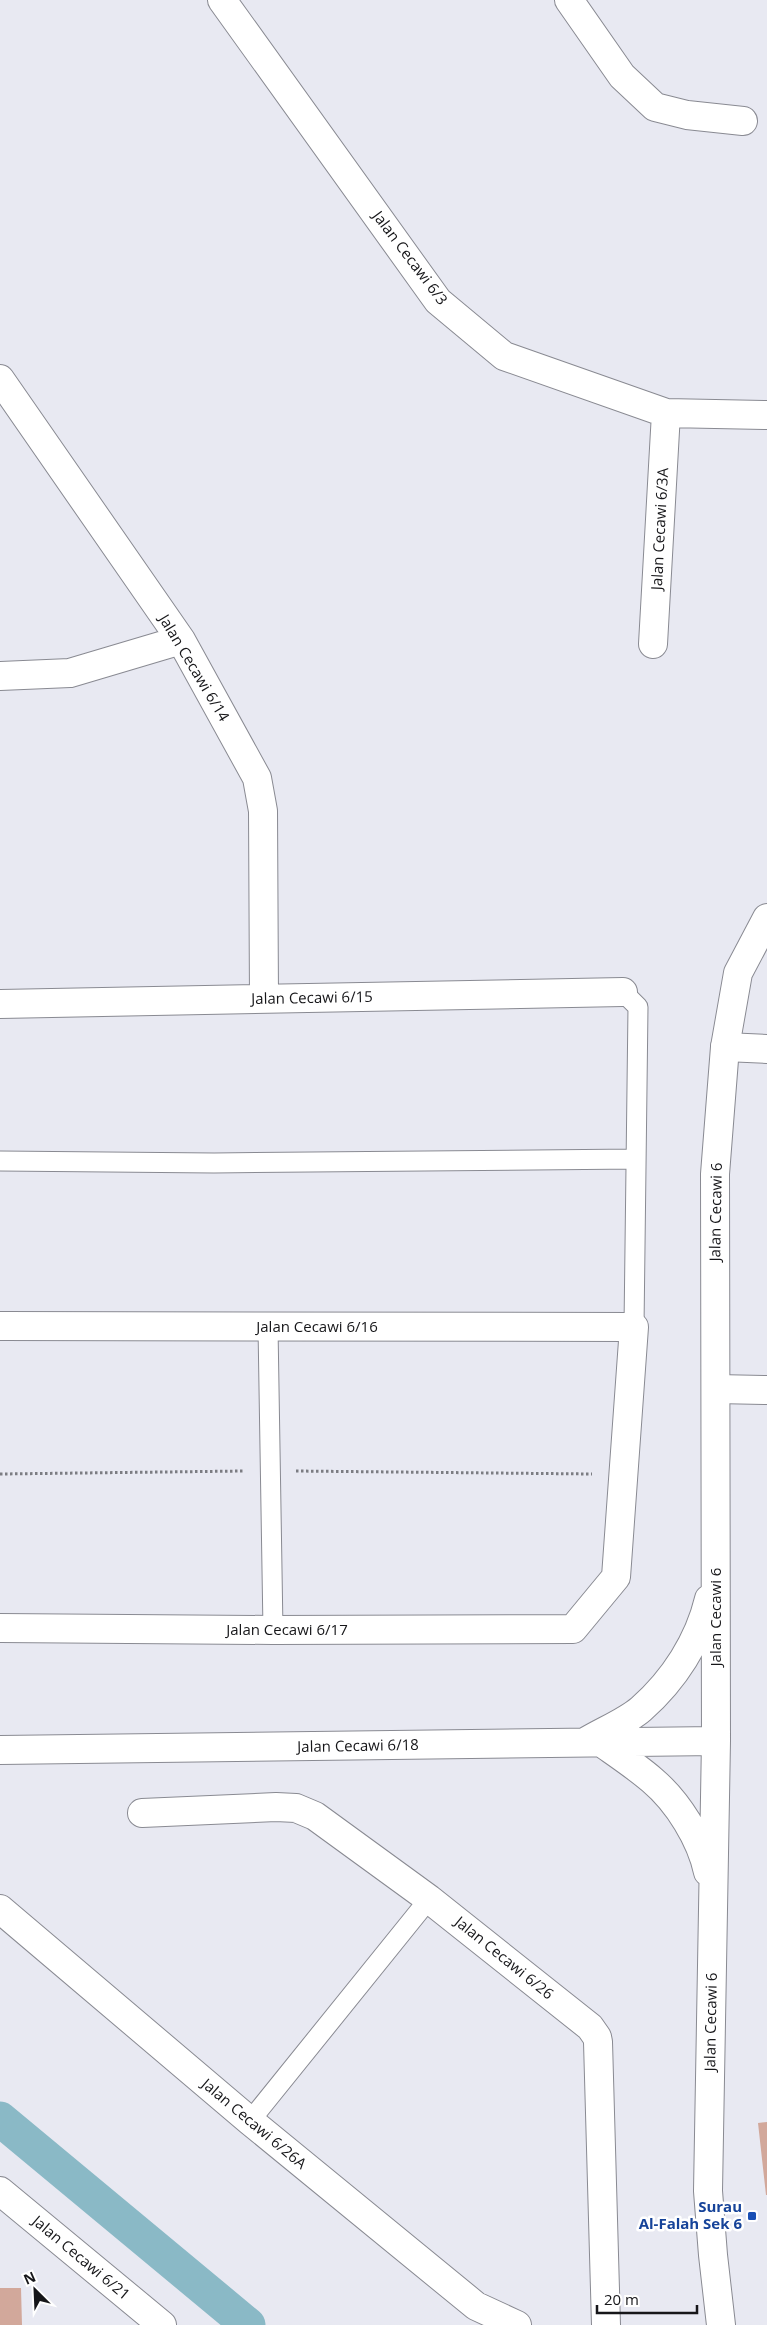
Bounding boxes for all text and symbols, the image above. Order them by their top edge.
street label: Jalan Cecawi 6/3 [368,205,453,309]
street label: Jalan Cecawi 6/3A [646,467,672,593]
street label: Jalan Cecawi 6/14 [154,609,235,725]
street label: Jalan Cecawi 6/15 [249,986,373,1008]
street label: Jalan Cecawi 6 [704,1162,726,1264]
street label: Jalan Cecawi 6/16 [254,1316,378,1336]
street label: Jalan Cecawi 6 [705,1568,725,1668]
street label: Jalan Cecawi 6/17 [224,1619,348,1639]
street label: Jalan Cecawi 6/18 [295,1734,419,1756]
street label: Jalan Cecawi 6/26 [450,1910,558,2003]
street label: Jalan Cecawi 6 [699,1972,721,2074]
street label: Jalan Cecawi 6/26A [197,2072,312,2173]
place label: Surau Al-Falah Sek 6 [639,2196,742,2233]
street label: Jalan Cecawi 6/21 [27,2209,135,2304]
marker: Surau Al-Falah Sek 6 [746,2210,758,2222]
north arrow [10,2265,60,2315]
text: N [20,2267,39,2289]
scale bar [597,2282,697,2314]
text: 20 m [604,2289,639,2309]

